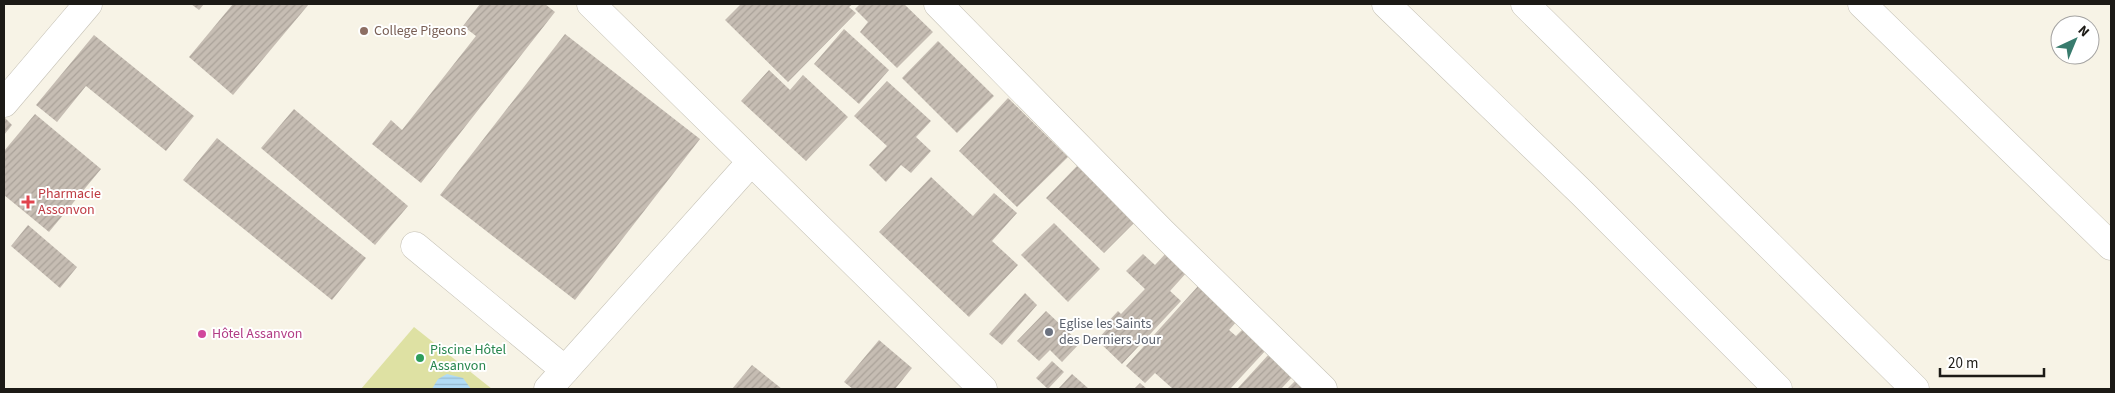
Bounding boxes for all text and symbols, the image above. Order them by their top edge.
north arrow [2050,15,2100,65]
place label: College Pigeons [374,21,467,41]
text: N [2073,21,2094,42]
marker: College Pigeons [358,25,370,37]
place label: Pharmacie Assonvon [38,184,101,220]
marker: Pharmacie Assonvon [22,196,34,208]
place label: Eglise les Saints des Derniers Jour [1059,314,1161,350]
place label: Hôtel Assanvon [212,324,302,344]
marker: Eglise les Saints des Derniers Jour [1043,326,1055,338]
marker: Hôtel Assanvon [196,328,208,340]
place label: Piscine Hôtel Assanvon [430,340,506,376]
scale bar [1940,346,2044,378]
marker: Piscine Hôtel Assanvon [414,352,426,364]
text: 20 m [1948,353,1978,374]

